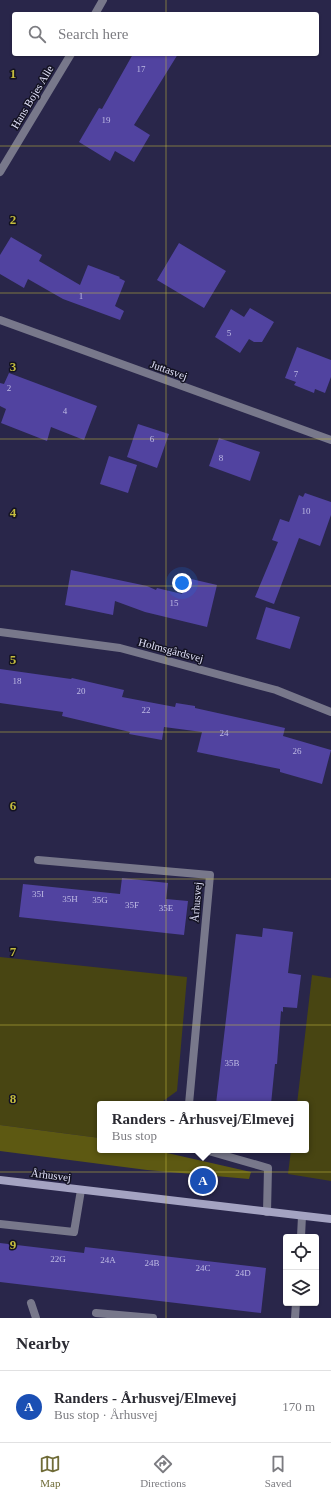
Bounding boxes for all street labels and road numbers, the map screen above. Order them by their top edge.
street label: Hans Bojes Alle [8,63,56,131]
street label: Juttasvej [149,358,189,382]
street label: Holmsgårdsvej [137,636,205,664]
street label: Århusvej [188,881,204,923]
street label: Århusvej [30,1167,72,1183]

